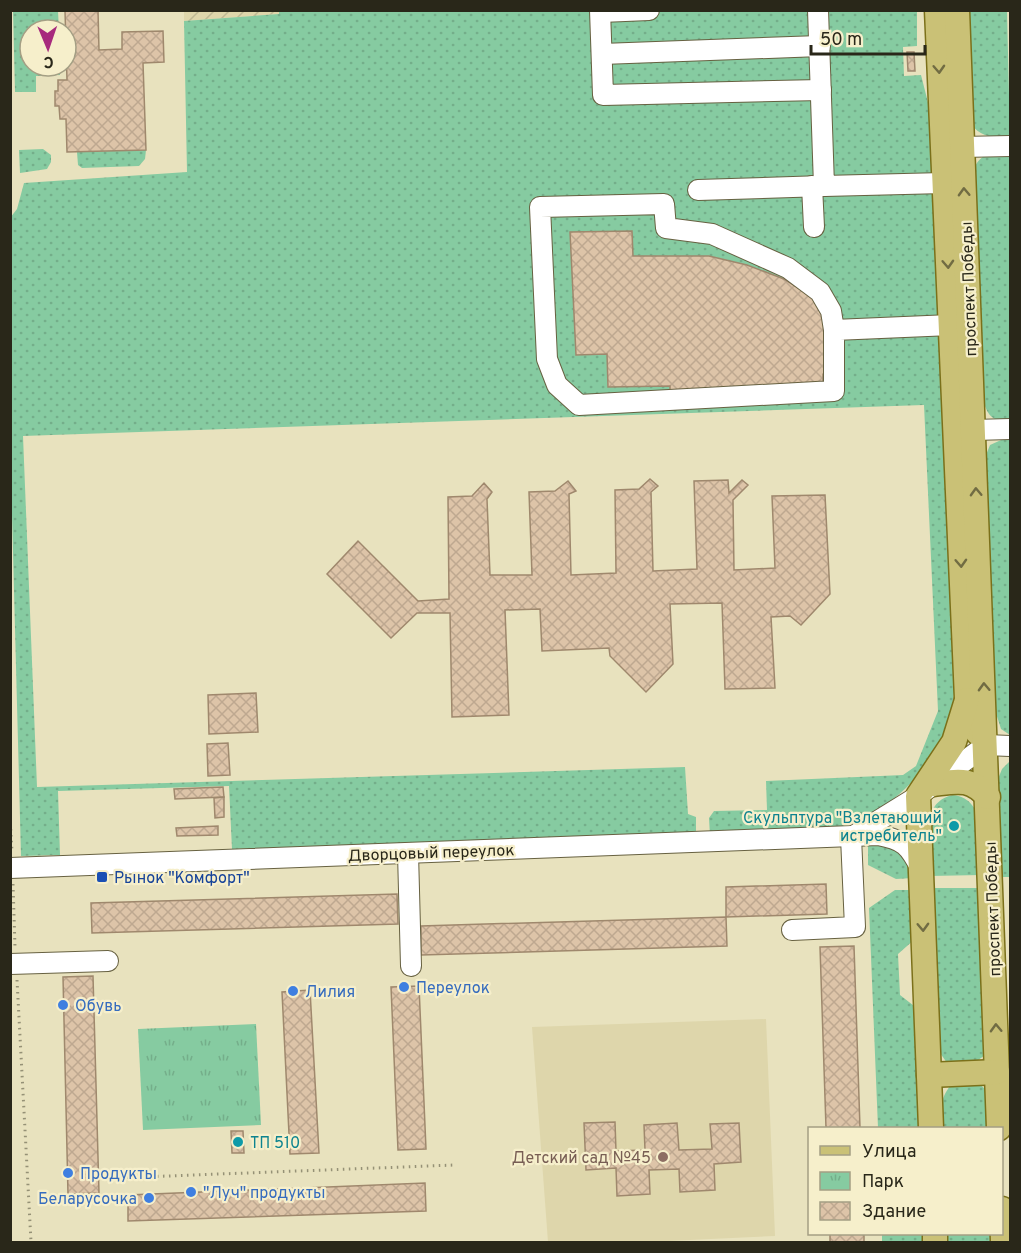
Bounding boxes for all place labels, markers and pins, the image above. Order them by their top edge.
place label: Скульптура "Взлетающий истребитель" [743,809,942,847]
marker: Скульптура "Взлетающий истребитель" [947,819,961,833]
place label: Рынок "Комфорт" [114,869,250,889]
marker: Рынок "Комфорт" [95,870,109,884]
place label: Переулок [416,979,490,999]
marker: Переулок [397,980,411,994]
place label: Лилия [305,983,355,1003]
marker: Лилия [286,984,300,998]
place label: Обувь [75,997,122,1017]
marker: Обувь [56,998,70,1012]
place label: ТП 510 [250,1134,300,1154]
marker: ТП 510 [231,1135,245,1149]
place label: Детский сад №45 [512,1149,651,1169]
marker: Детский сад №45 [656,1150,670,1164]
place label: Продукты [80,1165,157,1185]
marker: Продукты [61,1166,75,1180]
place label: "Луч" продукты [203,1184,325,1204]
marker: "Луч" продукты [184,1185,198,1199]
place label: Беларусочка [38,1190,137,1210]
marker: Беларусочка [142,1191,156,1205]

